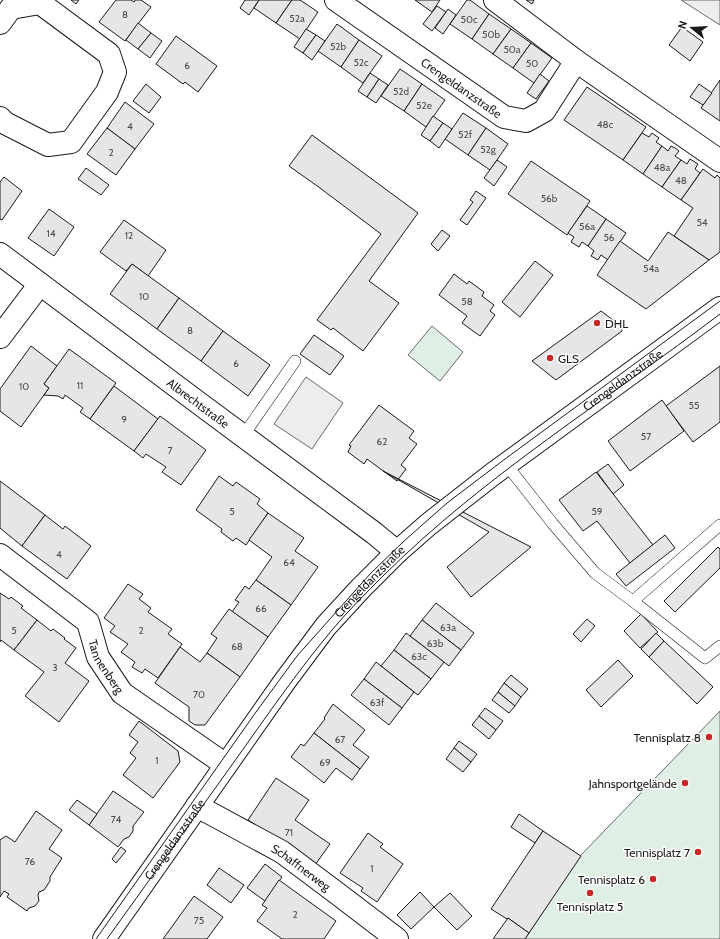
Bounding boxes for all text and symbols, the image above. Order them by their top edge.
house number: 8 [122,8,128,21]
north arrow [672,8,712,48]
house number: 52a [289,12,305,25]
house number: 50c [461,13,478,26]
text: N [675,19,690,31]
house number: 50b [482,28,500,41]
house number: 52b [330,40,347,53]
house number: 50a [503,43,521,56]
street label: Crengeldanzstraße [418,54,505,121]
house number: 52c [353,56,369,69]
house number: 50 [526,57,538,70]
house number: 6 [184,59,190,72]
house number: 52d [393,85,409,98]
house number: 52e [416,99,432,112]
house number: 48c [597,118,614,131]
house number: 4 [127,120,133,133]
house number: 52f [458,128,473,141]
house number: 52g [480,143,497,156]
house number: 2 [108,146,114,159]
house number: 48a [654,161,671,174]
house number: 48 [675,174,687,187]
house number: 56b [541,192,558,205]
house number: 54 [696,216,708,229]
house number: 56a [579,220,595,233]
house number: 14 [46,227,56,240]
house number: 12 [125,229,133,242]
house number: 56 [603,231,615,244]
house number: 54a [643,262,659,275]
house number: 10 [139,290,149,303]
house number: 58 [461,295,473,308]
place label: DHL [605,316,628,331]
marker: DHL [592,318,602,328]
house number: 8 [187,324,193,337]
street label: Crengeldanzstraße [579,345,665,414]
place label: GLS [558,351,579,366]
marker: GLS [545,353,555,363]
house number: 6 [233,357,239,370]
street label: Albrechtstraße [164,375,233,431]
house number: 11 [77,379,83,392]
house number: 10 [19,380,29,393]
house number: 55 [689,399,699,412]
house number: 9 [121,413,127,426]
house number: 57 [641,430,651,443]
house number: 62 [377,435,387,448]
house number: 7 [167,444,173,457]
house number: 5 [229,505,235,518]
house number: 59 [591,505,603,518]
street label: Crengeldanzstraße [330,542,407,620]
house number: 4 [56,548,62,561]
house number: 64 [283,556,295,569]
house number: 66 [255,602,267,615]
house number: 63a [440,621,456,634]
house number: 5 [11,624,17,637]
house number: 2 [138,624,144,637]
street label: Tannenberg [86,637,128,697]
house number: 63b [427,637,444,650]
house number: 68 [231,640,243,653]
house number: 63c [411,650,427,663]
house number: 3 [52,661,58,674]
house number: 70 [193,688,205,701]
house number: 63f [370,696,385,709]
place label: Tennisplatz 8 [634,730,701,745]
marker: Tennisplatz 8 [704,732,714,742]
house number: 67 [335,733,345,746]
house number: 1 [155,754,159,767]
house number: 69 [319,756,331,769]
place label: Jahnsportgelände [588,776,677,791]
marker: Jahnsportgelände [680,778,690,788]
street label: Crengeldanzstraße [141,796,208,882]
house number: 74 [111,813,121,826]
house number: 71 [285,826,293,839]
street label: Schaffnerweg [269,840,335,894]
place label: Tennisplatz 7 [624,845,690,860]
marker: Tennisplatz 7 [693,847,703,857]
house number: 76 [25,855,36,868]
house number: 1 [370,862,374,875]
place label: Tennisplatz 6 [578,872,645,887]
marker: Tennisplatz 6 [648,874,658,884]
marker: Tennisplatz 5 [585,888,595,898]
place label: Tennisplatz 5 [557,899,623,914]
house number: 2 [292,908,298,921]
house number: 75 [194,914,204,927]

